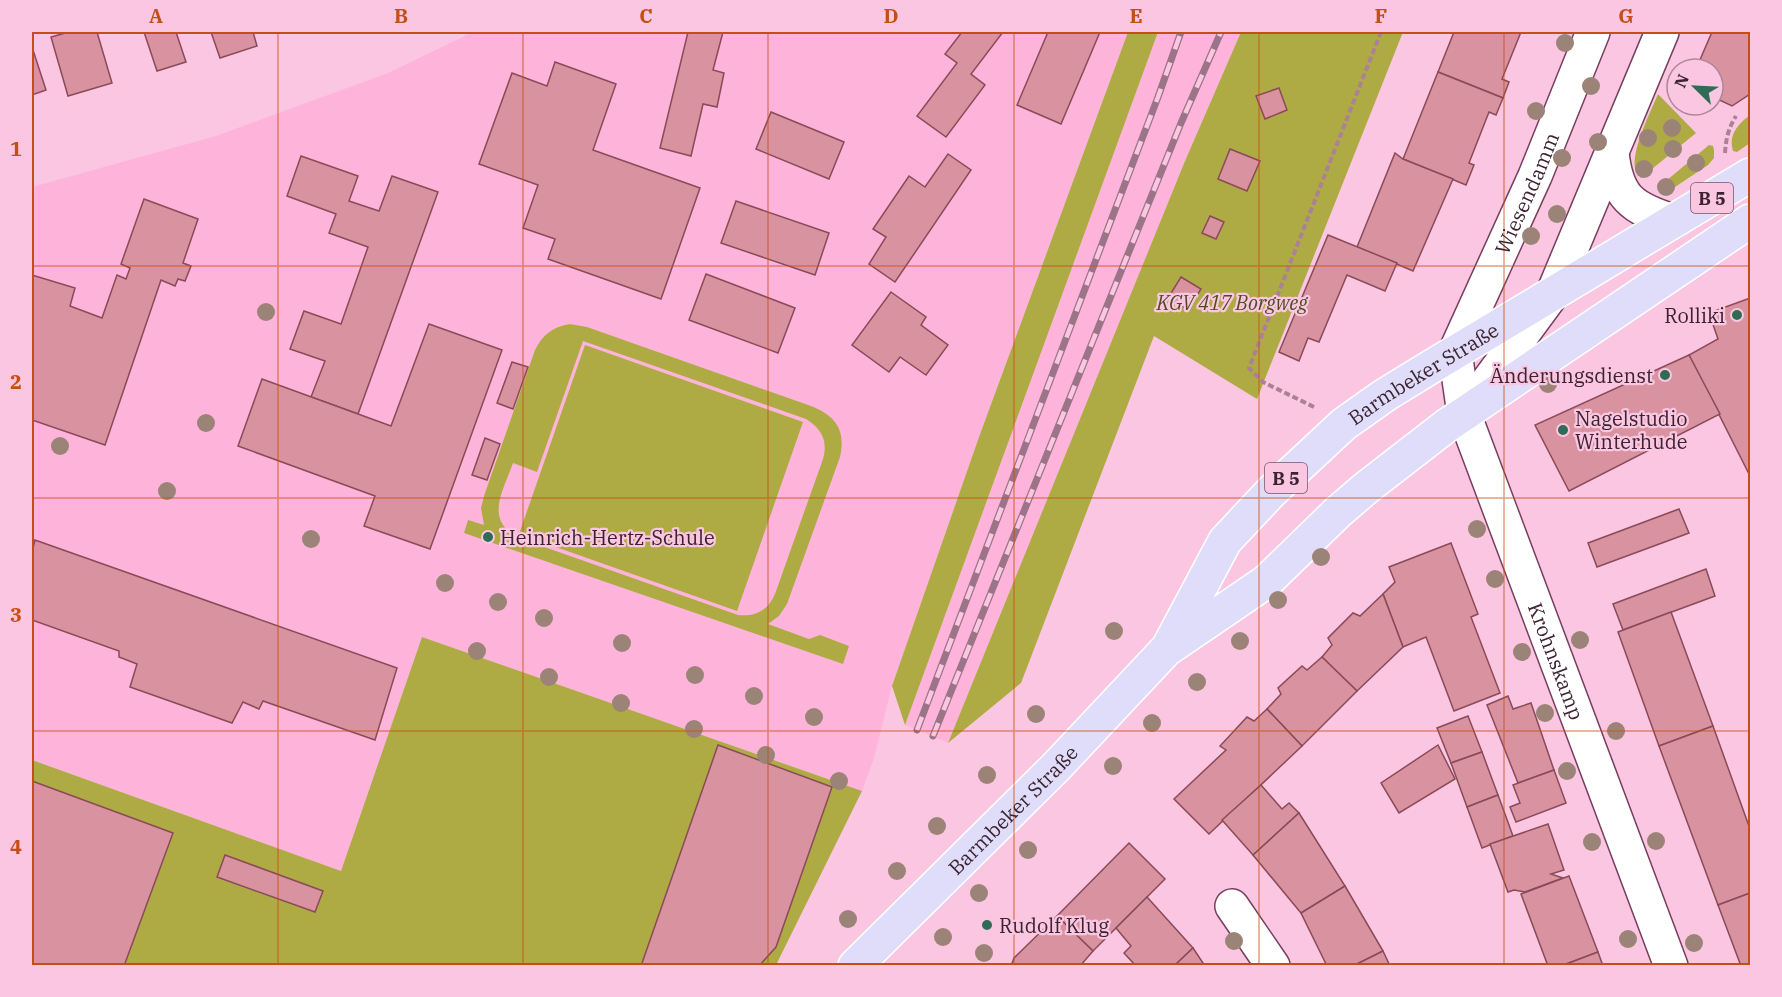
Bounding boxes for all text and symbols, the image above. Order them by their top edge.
text: A [149,2,163,29]
text: B [394,2,408,29]
text: C [639,2,653,29]
text: D [883,2,899,29]
text: E [1129,2,1143,29]
text: F [1375,2,1387,29]
text: G [1618,2,1634,29]
north arrow [1665,57,1725,117]
text: N [1670,71,1693,91]
street label: Wiesendamm [1488,128,1565,258]
text: 1 [10,135,22,162]
road number: B 5 [1691,183,1733,213]
park label: KGV 417 Borgweg [1155,289,1308,316]
place label: Rolliki [1664,302,1725,329]
marker: Rolliki [1730,308,1744,322]
street label: Barmbeker Straße [1342,316,1503,431]
place label: Änderungsdienst [1490,362,1653,389]
text: 2 [10,368,22,395]
marker: Änderungsdienst [1658,368,1672,382]
place label: Nagelstudio Winterhude [1575,405,1688,455]
marker: Nagelstudio Winterhude [1556,423,1570,437]
road number: B 5 [1265,463,1307,493]
place label: Heinrich-Hertz-Schule [500,524,715,551]
marker: Heinrich-Hertz-Schule [481,530,495,544]
street label: Krohnskamp [1522,599,1591,724]
text: 3 [10,601,22,628]
street label: Barmbeker Straße [942,739,1083,880]
text: 4 [10,833,22,860]
place label: Rudolf Klug [999,912,1109,939]
marker: Rudolf Klug [980,918,994,932]

